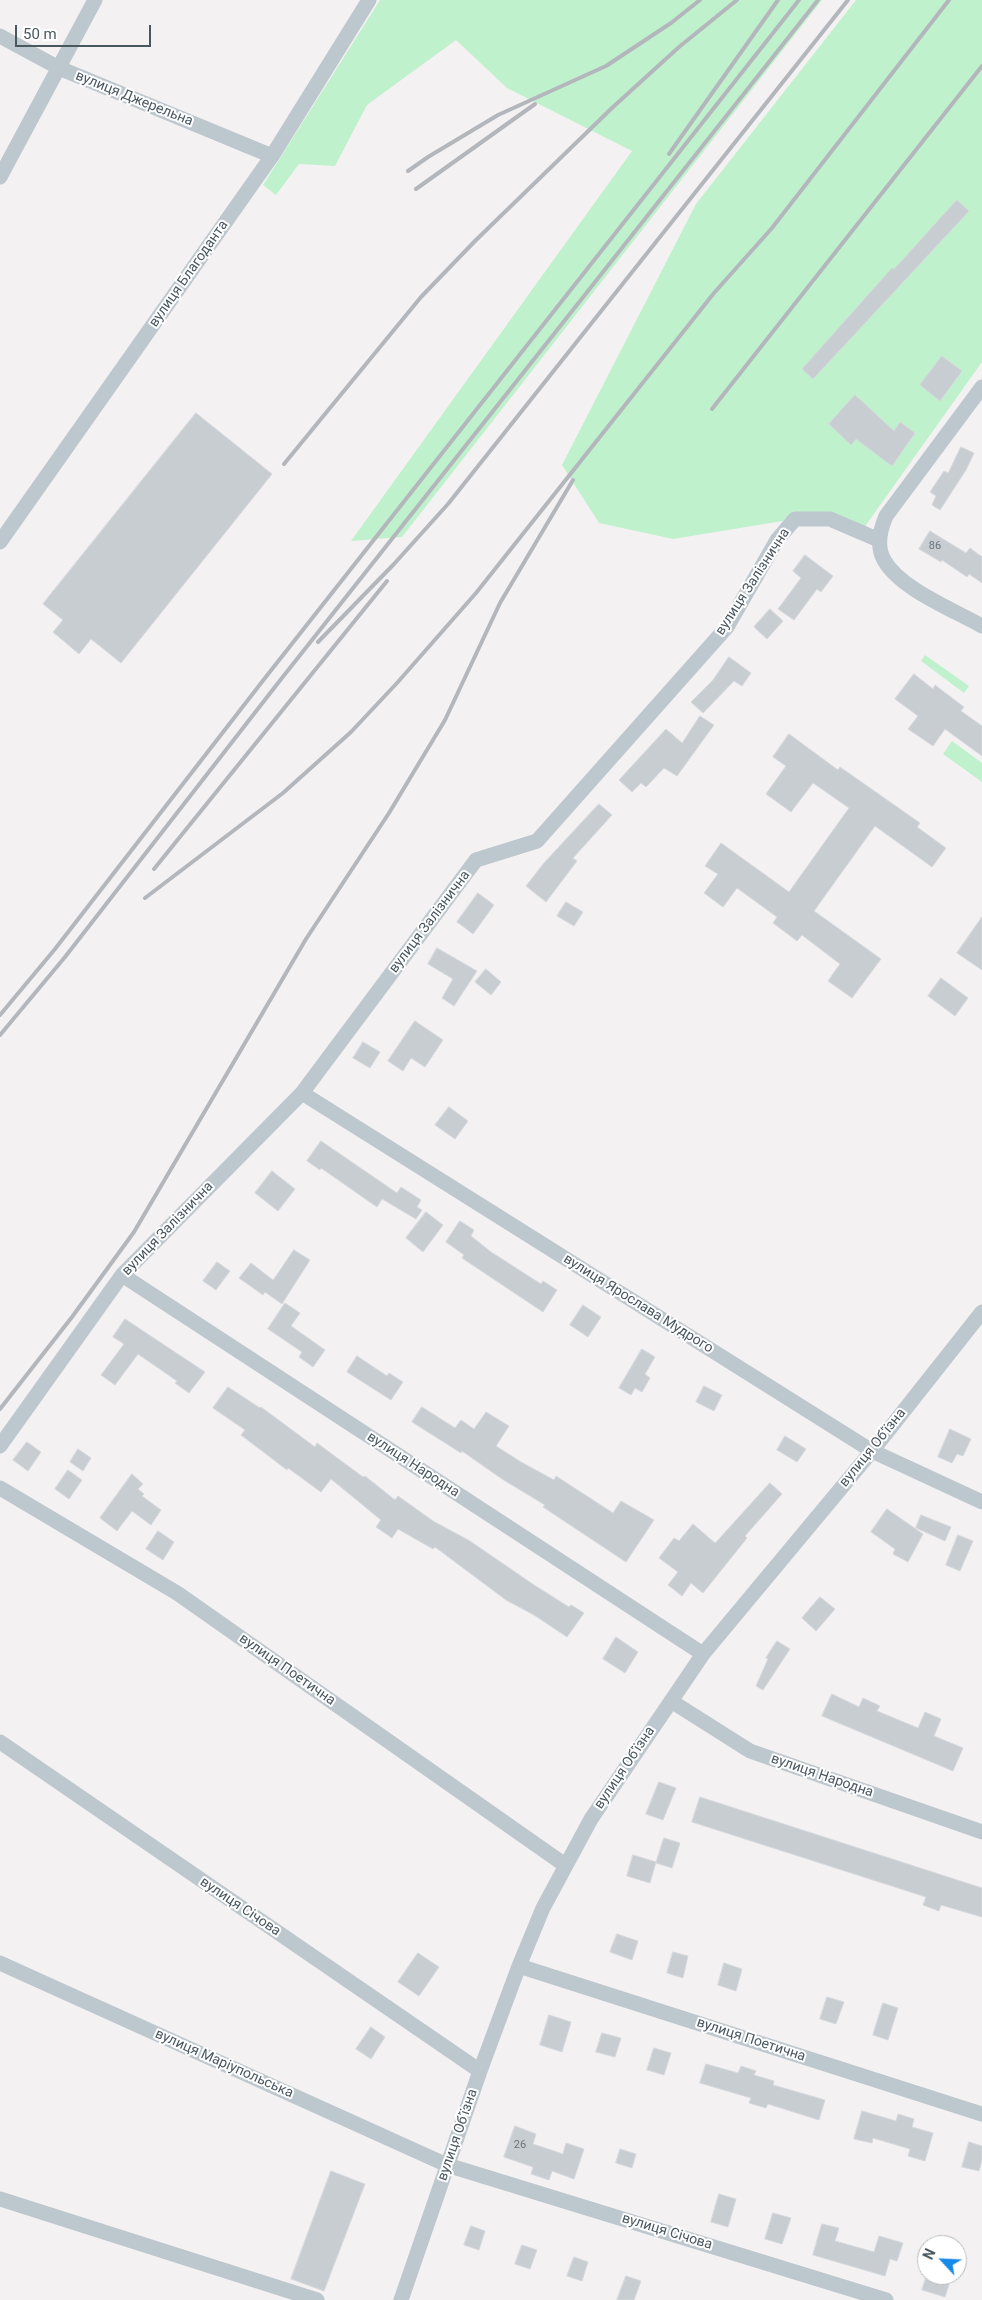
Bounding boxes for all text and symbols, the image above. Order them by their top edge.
scale bar [18,15,154,47]
text: 50 m [23,25,57,43]
street label: вулиця Джерельна [73,68,195,130]
street label: вулиця Благоданта [146,218,232,330]
street label: вулиця Залізнична [712,525,794,639]
house number: 86 [929,539,941,553]
street label: вулиця Залізнична [386,867,474,977]
street label: вулиця Залізнична [119,1179,217,1279]
street label: вулиця Ярослава Мудрого [560,1251,716,1357]
street label: вулиця Об'їзна [836,1405,910,1491]
street label: вулиця Народна [364,1429,462,1501]
street label: вулиця Поетична [236,1631,338,1709]
street label: вулиця Об'їзна [591,1723,659,1813]
street label: вулиця Народна [769,1751,875,1801]
street label: вулиця Січова [196,1874,284,1940]
street label: вулиця Поетична [694,2014,808,2066]
street label: вулиця Маріупольська [152,2026,296,2102]
street label: вулиця Об'їзна [434,2087,482,2183]
house number: 26 [514,2138,526,2152]
street label: вулиця Січова [620,2210,714,2254]
north arrow [917,2235,967,2285]
text: N [920,2246,939,2262]

